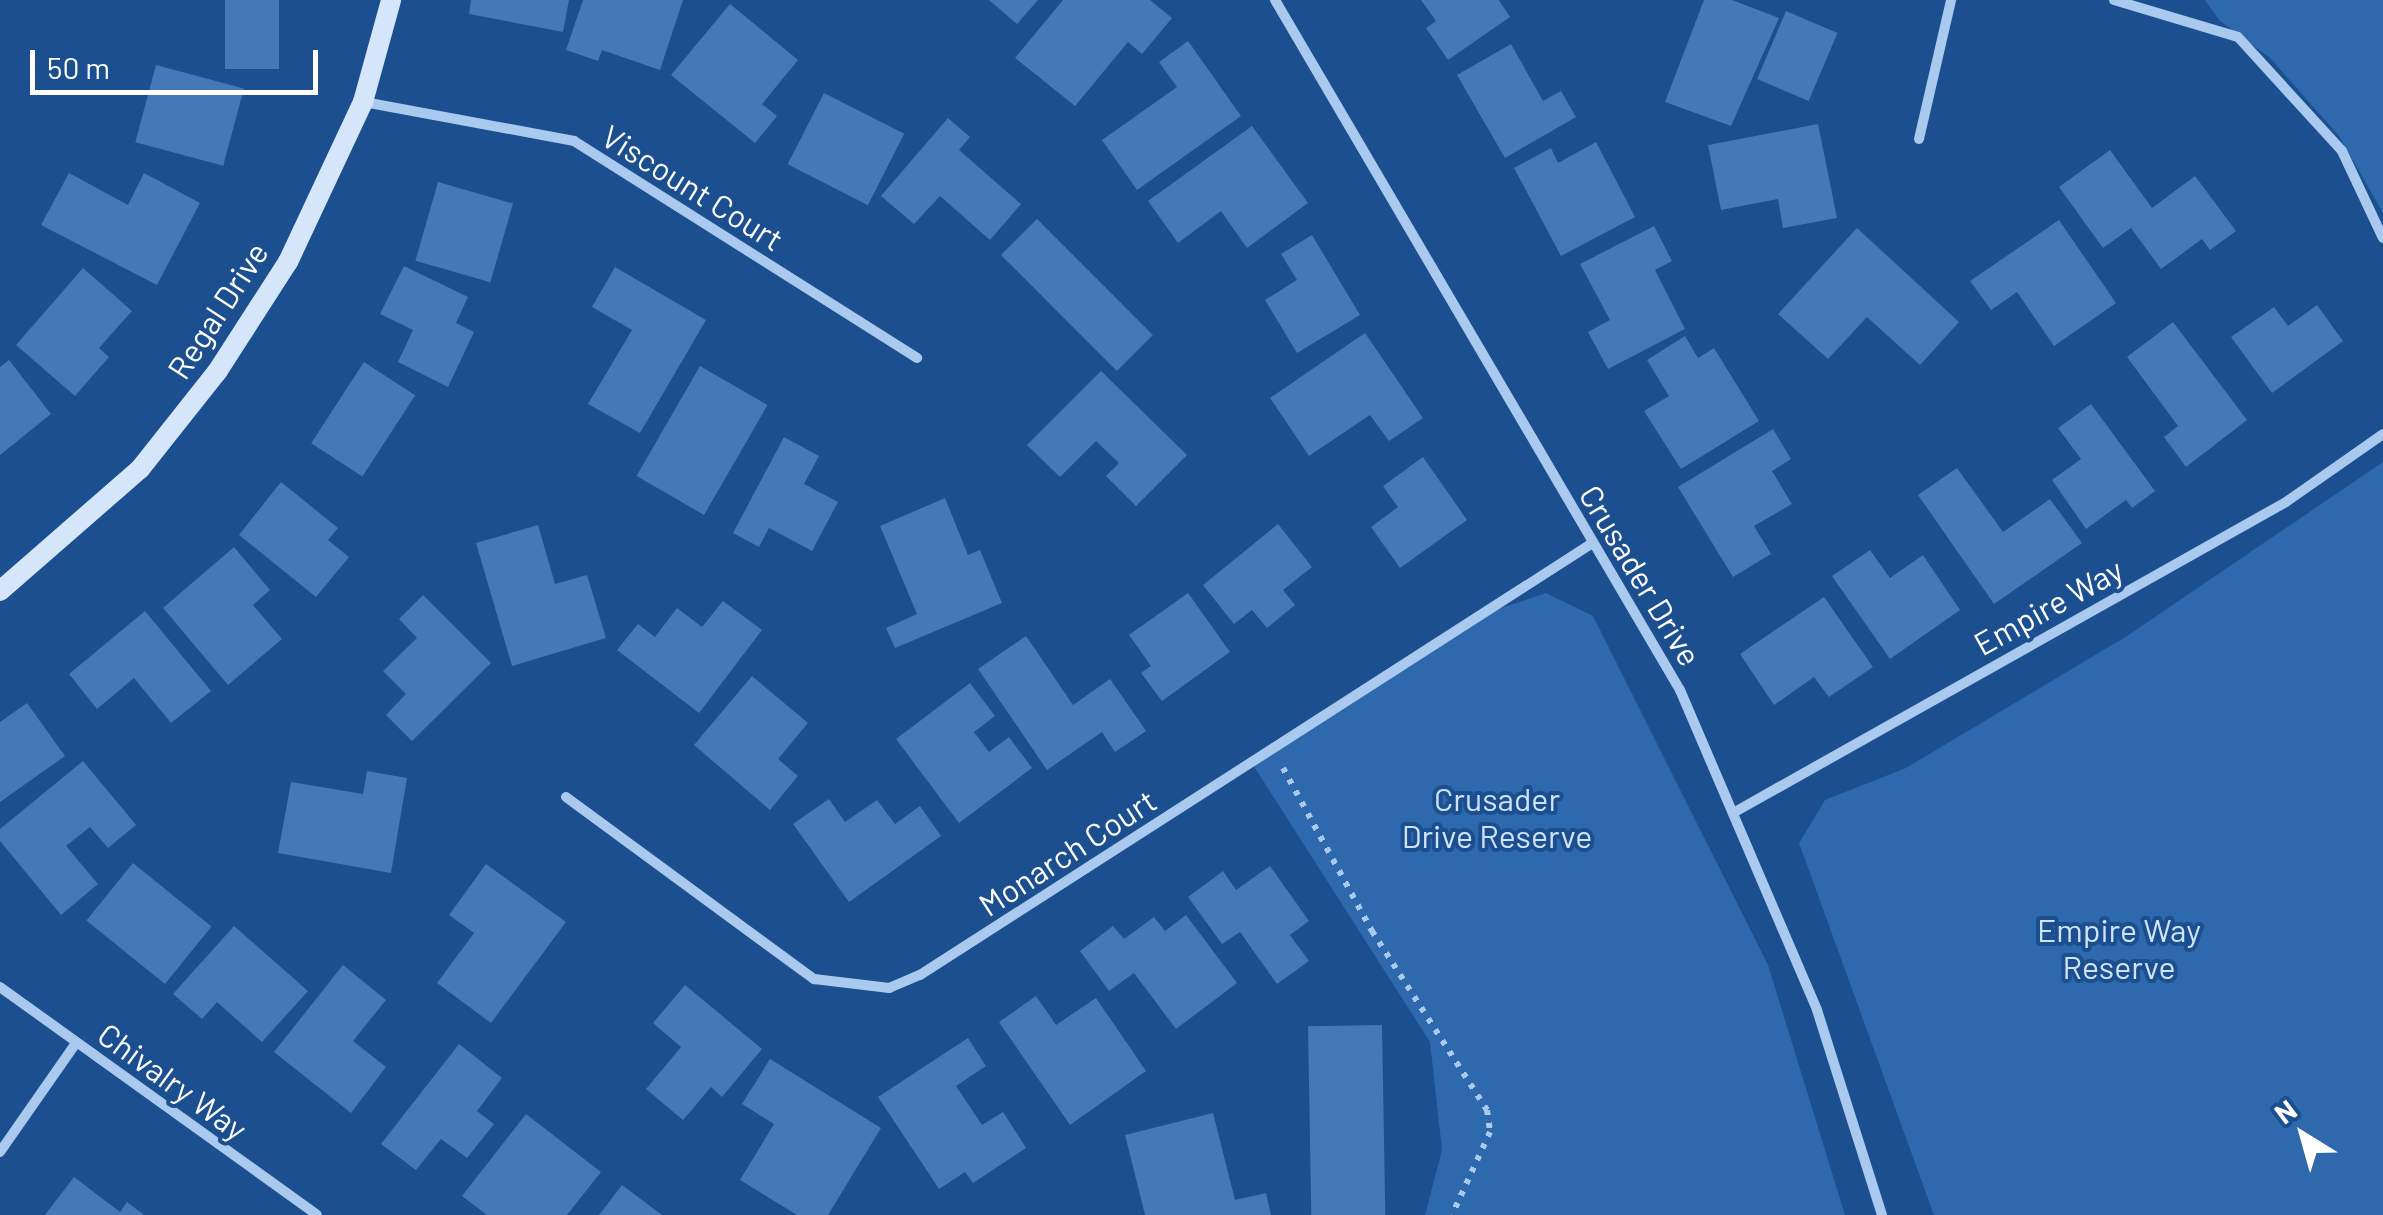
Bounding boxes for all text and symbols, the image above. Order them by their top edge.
scale bar [35,30,322,92]
text: 50 m [47,49,110,85]
street label: Viscount Court [595,116,791,258]
street label: Regal Drive [159,235,275,385]
street label: Crusader Drive [1572,478,1710,672]
street label: Empire Way [1967,549,2129,663]
park label: Crusader Drive Reserve [1402,780,1592,855]
street label: Monarch Court [971,781,1163,923]
park label: Empire Way Reserve [2037,911,2201,986]
street label: Chivalry Way [91,1014,255,1148]
north arrow [2253,1085,2353,1185]
text: N [2267,1092,2303,1130]

